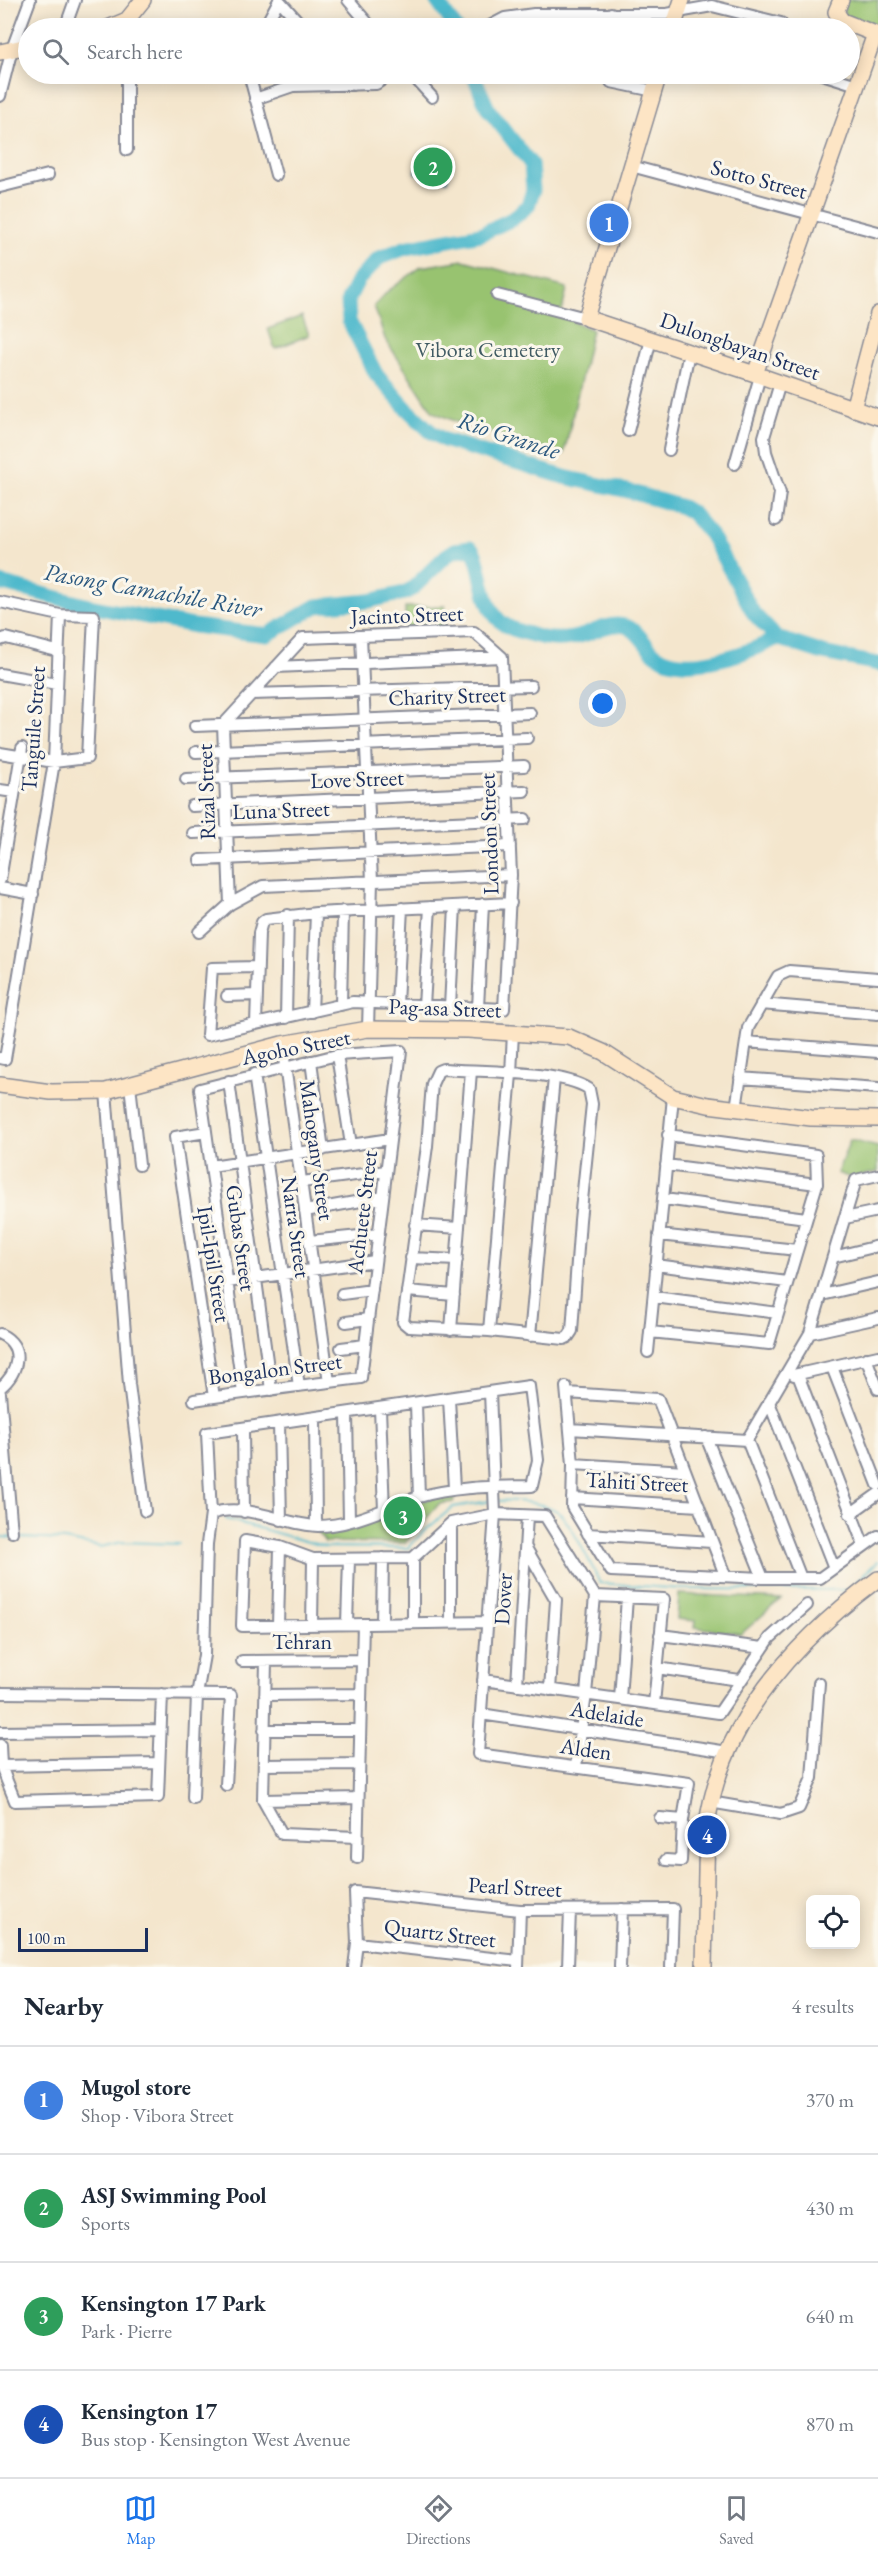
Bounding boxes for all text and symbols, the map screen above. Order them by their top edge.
search box [18,18,860,84]
icon: search [39,35,72,68]
text: Search here [87,37,182,66]
pin: 2 [414,144,452,190]
street label: Sotto Street [708,152,810,206]
pin: 1 [590,200,628,246]
street label: Dulongbayan Street [656,305,824,387]
park label: Vibora Cemetery [416,335,561,364]
water label: Rio Grande [454,404,565,466]
water label: Pasong Camachile River [42,556,266,625]
street label: Jacinto Street [348,599,464,632]
street label: Tanguile Street [14,665,52,793]
street label: Charity Street [388,679,506,713]
your location [588,689,617,718]
street label: Rizal Street [190,743,222,841]
street label: Love Street [310,763,404,795]
street label: London Street [472,773,506,895]
street label: Luna Street [232,794,330,826]
street label: Pag-asa Street [388,992,502,1024]
street label: Agoho Street [238,1022,353,1072]
street label: Mahogany Street [293,1078,341,1222]
street label: Achuete Street [340,1149,384,1276]
street label: Narra Street [275,1174,317,1280]
street label: Gubas Street [219,1183,263,1293]
street label: Ipil-Ipil Street [190,1204,238,1325]
street label: Bongalon Street [207,1346,343,1392]
street label: Tahiti Street [585,1465,689,1499]
pin: 3 [384,1494,422,1538]
street label: Dover [487,1572,519,1626]
street label: Tehran [272,1627,332,1656]
street label: Adelaide [567,1694,646,1734]
street label: Alden [557,1731,614,1767]
pin: 4 [688,1812,726,1858]
street label: Pearl Street [467,1870,563,1904]
map controls [806,1895,860,1949]
button: locate [806,1895,860,1949]
street label: Quartz Street [382,1912,498,1954]
scale bar [18,1925,148,1952]
text: 100 m [27,1928,66,1949]
text: Nearby [24,1989,104,2023]
text: 4 results [791,1993,854,2019]
text: Mugol store [81,2073,191,2102]
text: 1 [38,2087,49,2113]
text: 370 m [806,2087,854,2113]
text: Shop · Vibora Street [81,2102,234,2128]
text: ASJ Swimming Pool [81,2181,266,2210]
text: 2 [38,2195,49,2221]
text: 430 m [806,2195,854,2221]
text: Sports [81,2210,130,2236]
text: Kensington 17 Park [81,2289,266,2318]
text: 3 [38,2303,49,2329]
text: 640 m [806,2303,854,2329]
text: Park · Pierre [81,2318,172,2344]
text: Kensington 17 [81,2397,217,2426]
text: 4 [38,2411,49,2437]
text: 870 m [806,2411,854,2437]
text: Bus stop · Kensington West Avenue [81,2426,350,2452]
tab: Map [124,2492,157,2549]
tab: Directions [406,2492,471,2549]
tab: Saved [719,2492,754,2549]

